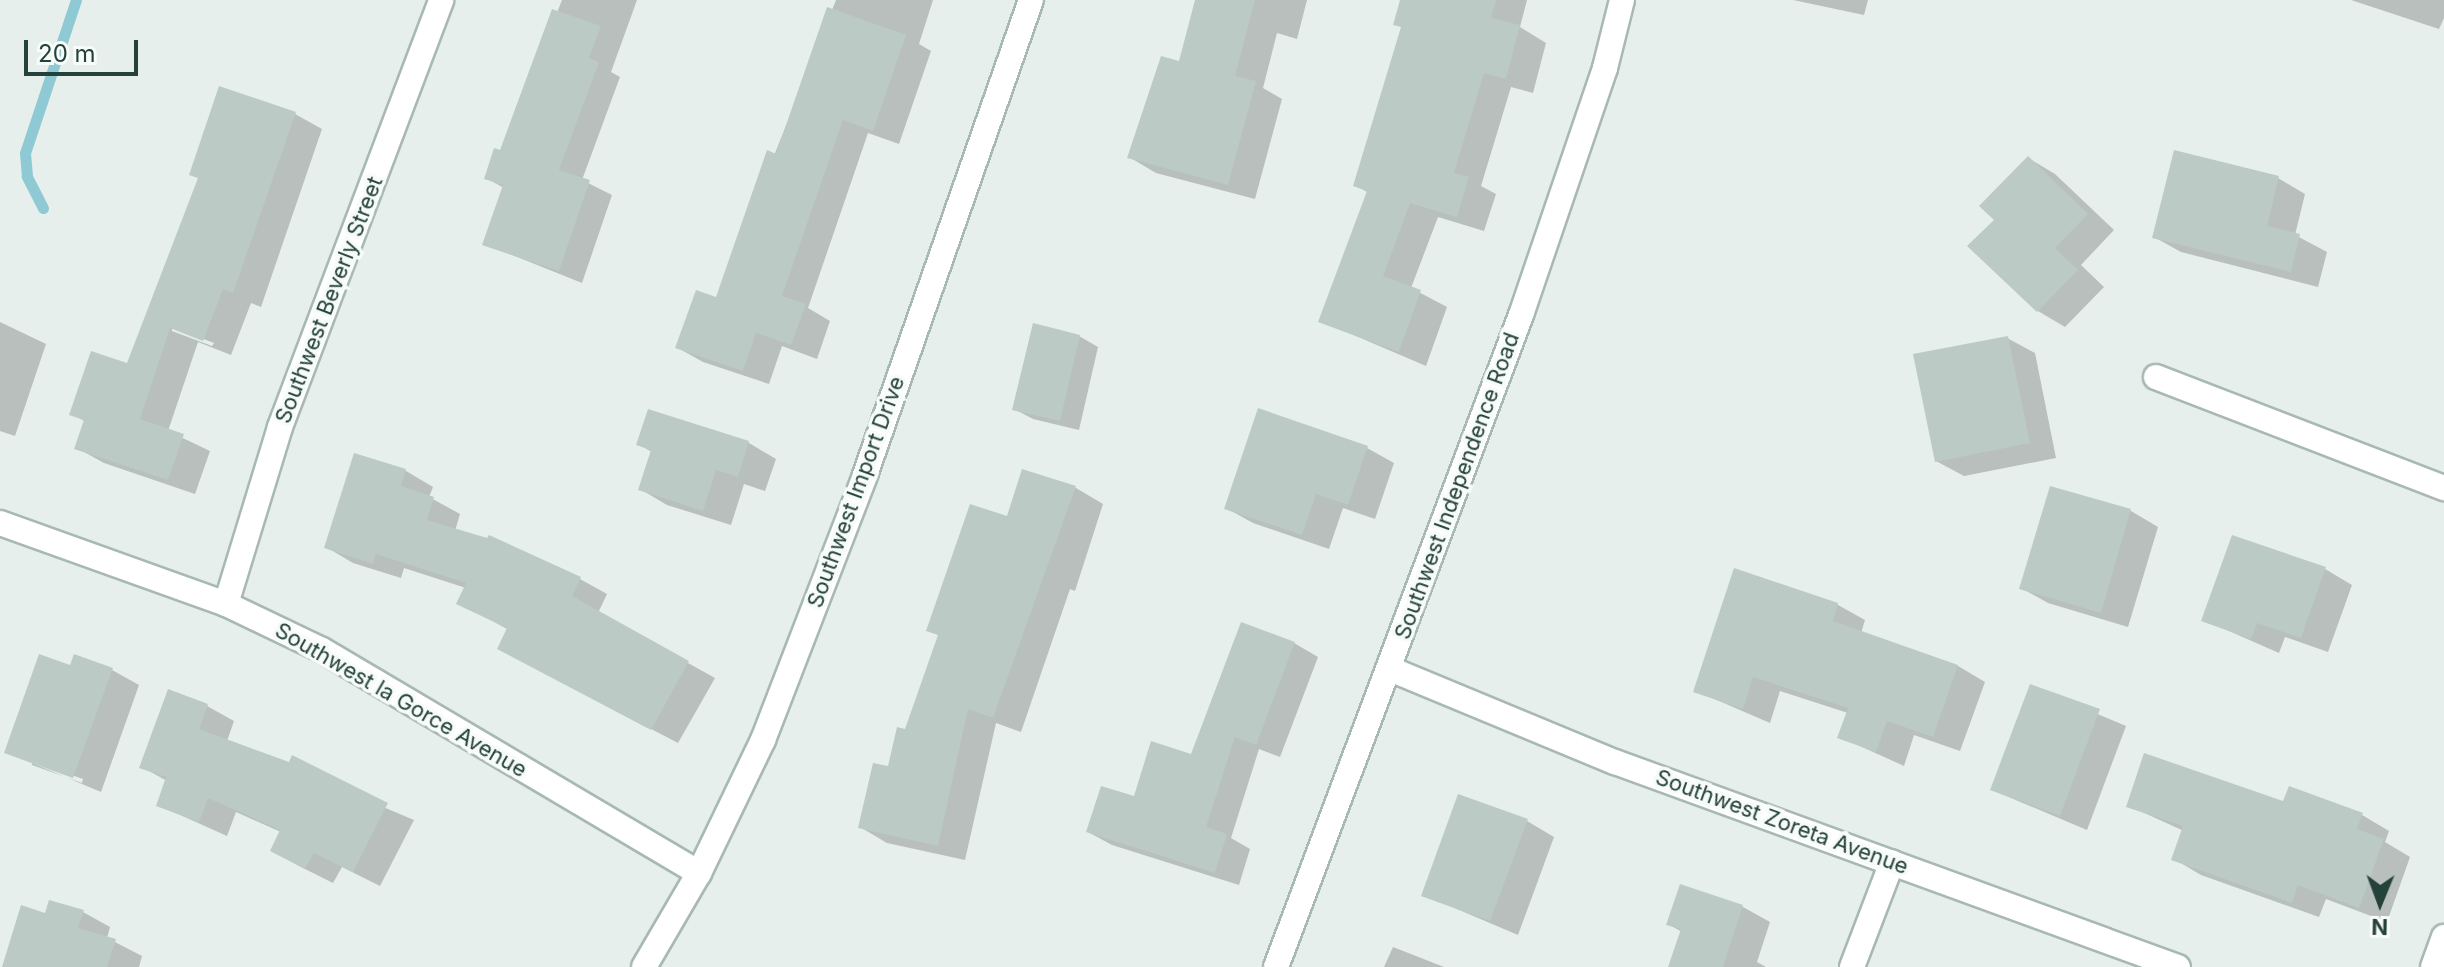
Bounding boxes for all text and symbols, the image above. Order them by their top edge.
scale bar [28,24,142,74]
text: 20 m [38,39,96,68]
street label: Southwest Beverly Street [270,173,388,427]
street label: Southwest Independence Road [1389,329,1525,643]
street label: Southwest Import Drive [802,373,910,611]
street label: Southwest la Gorce Avenue [270,617,532,783]
street label: Southwest Zoreta Avenue [1652,764,1912,880]
north arrow [2340,863,2420,943]
text: N [2371,914,2388,940]

